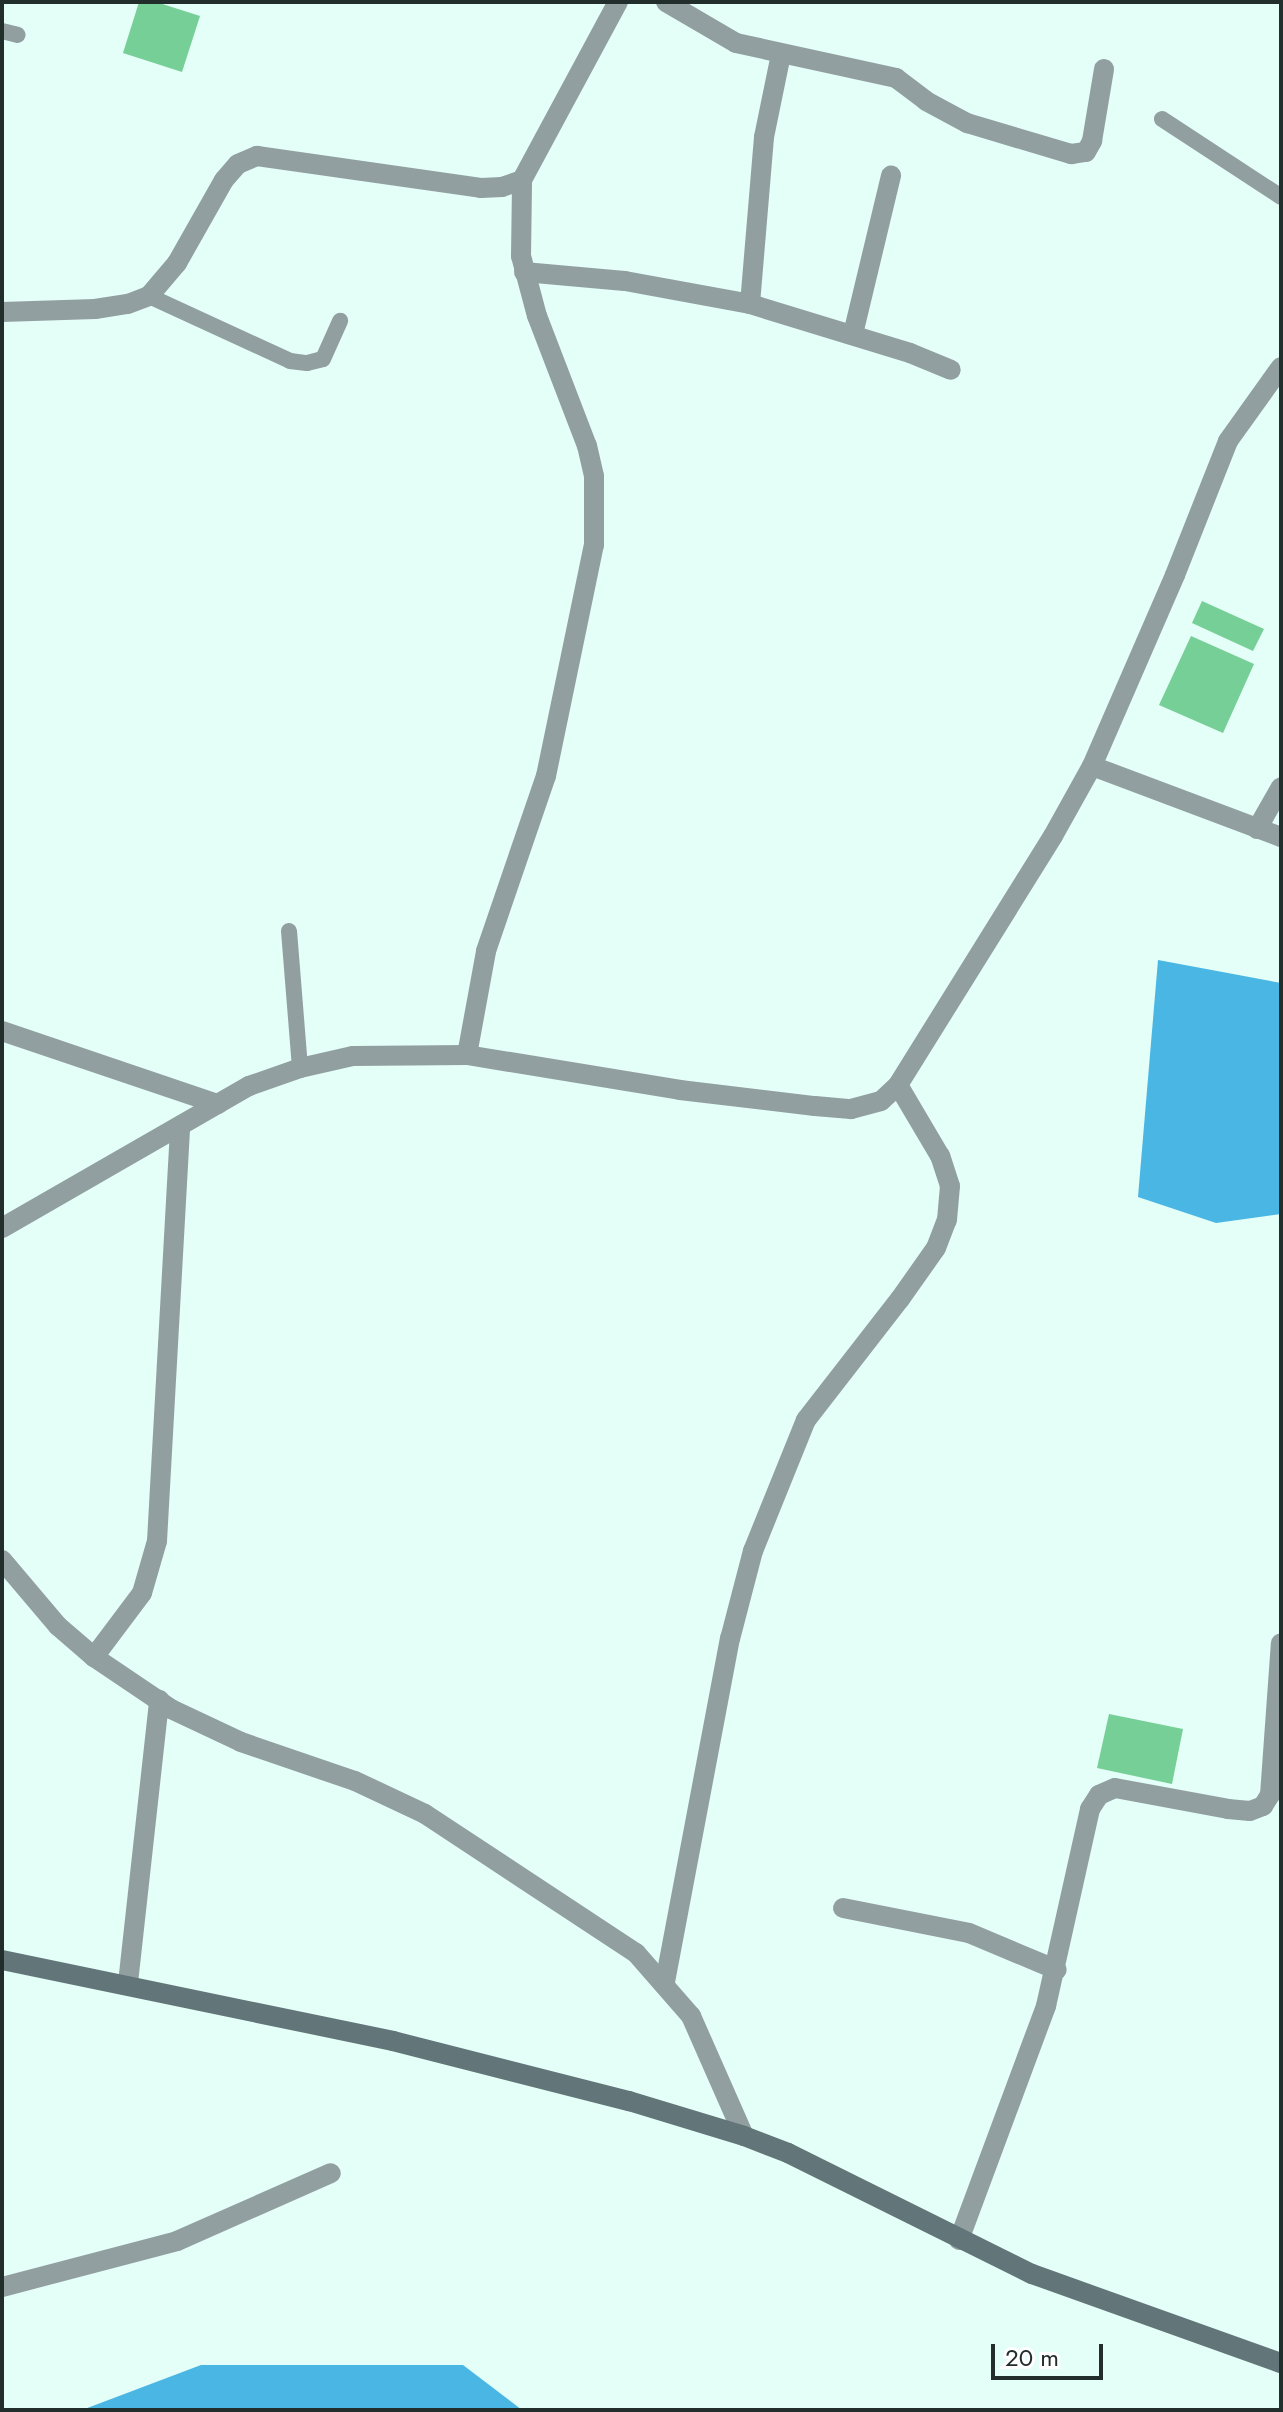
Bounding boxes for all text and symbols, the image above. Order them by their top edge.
scale bar [995,2328,1107,2378]
text: 20 m [1005,2340,1059,2375]

